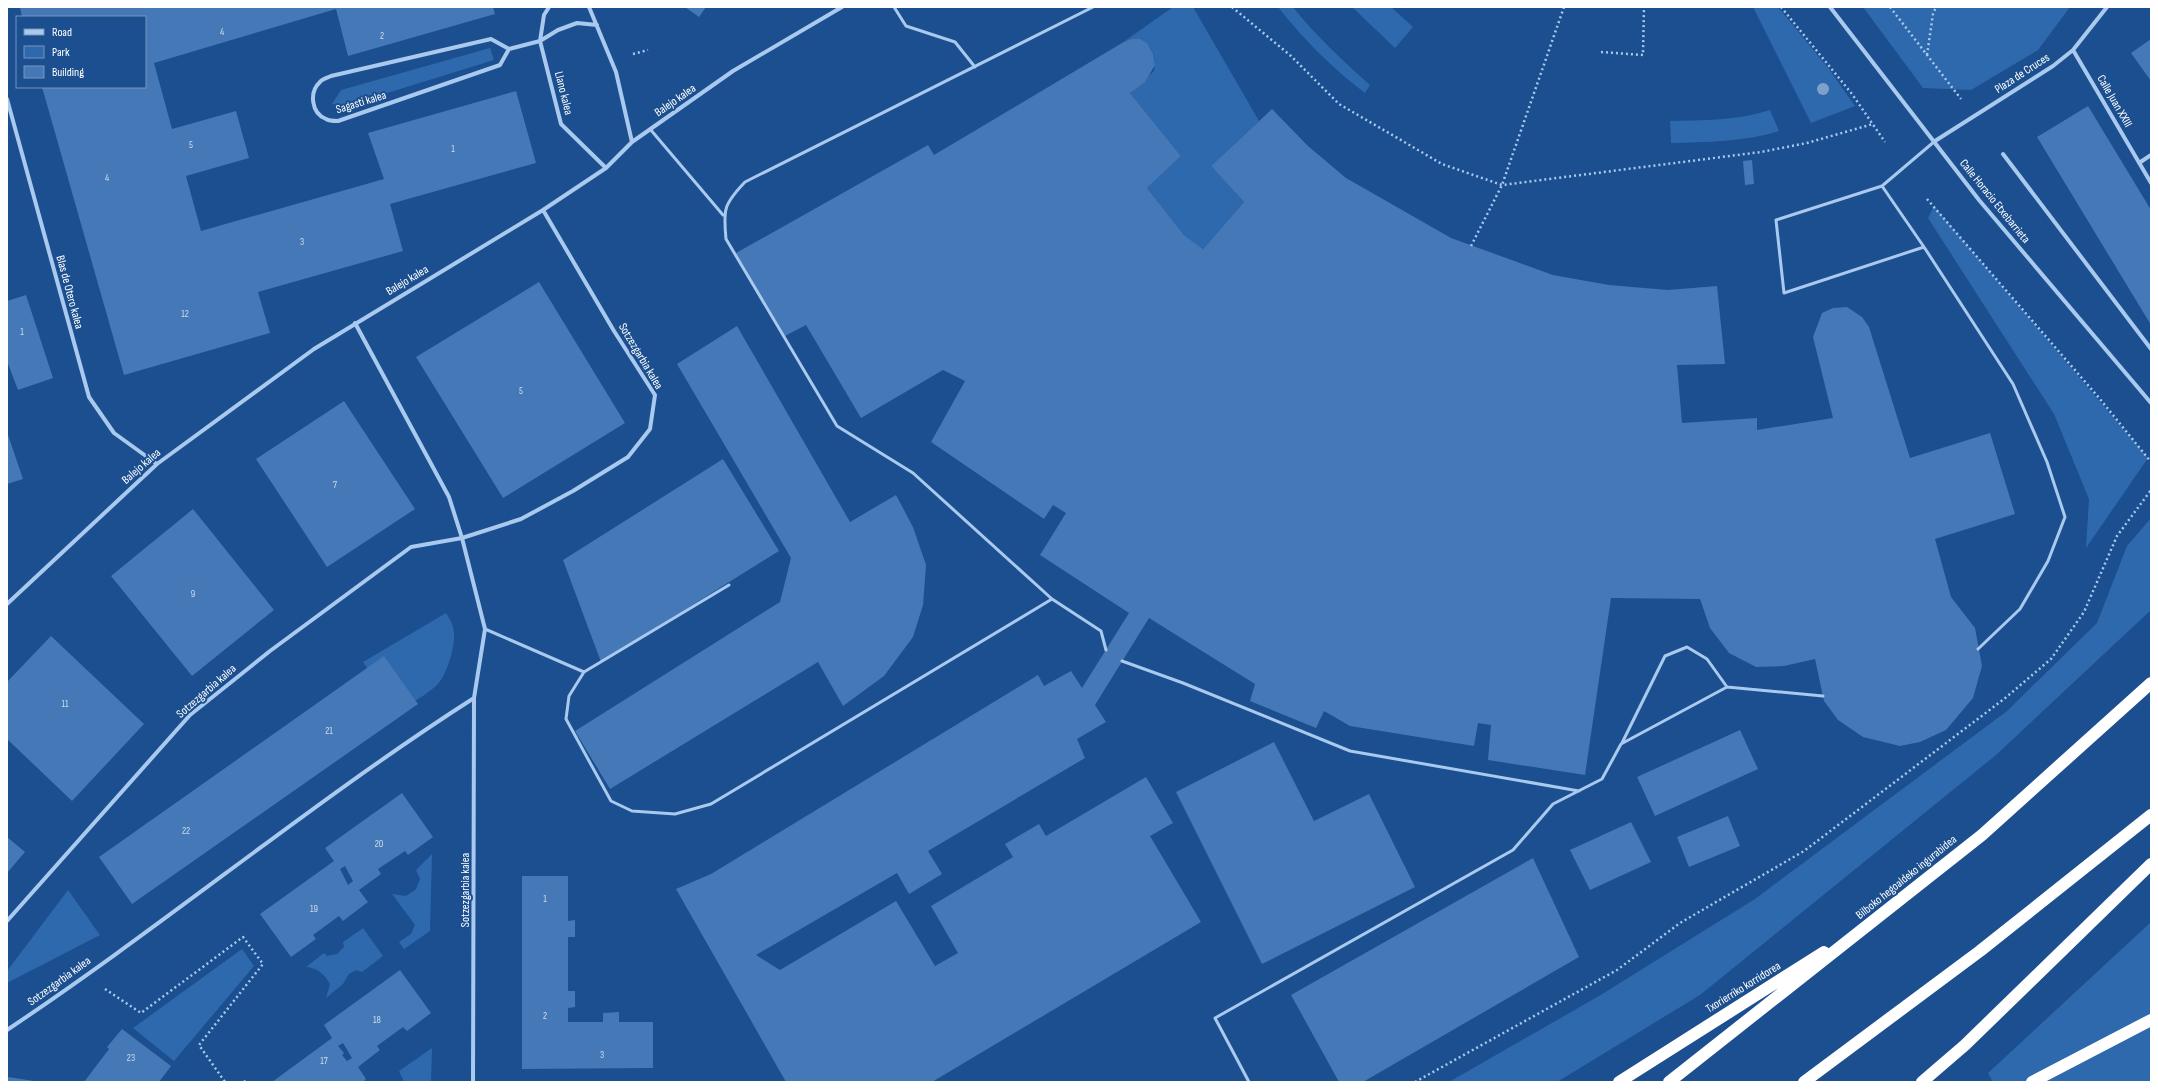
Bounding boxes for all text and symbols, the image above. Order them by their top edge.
legend [16,16,146,88]
text: Road [52,25,72,40]
house number: 4 [220,26,224,38]
house number: 2 [380,30,384,42]
text: Park [52,45,70,60]
street label: Plaza de Cruces [1992,50,2053,97]
text: Building [52,65,84,80]
street label: Llano kalea [551,70,576,117]
street label: Calle Juan XXIII [2094,72,2136,130]
street label: Balejo kalea [652,81,699,120]
street label: Sagasti kalea [334,88,389,117]
house number: 5 [189,139,193,151]
house number: 1 [451,143,455,155]
street label: Calle Horacio Etxebarrieta [1956,156,2033,247]
house number: 4 [105,172,109,184]
house number: 3 [300,236,304,248]
street label: Blas de Otero kalea [53,254,87,331]
street label: Balejo kalea [383,262,432,299]
house number: 12 [181,308,189,320]
street label: Sotzezgarbia kalea [615,320,666,392]
house number: 1 [20,326,24,338]
house number: 5 [519,385,523,397]
street label: Balejo kalea [119,445,164,487]
house number: 7 [333,479,337,491]
house number: 9 [191,588,195,600]
street label: Sotzezgarbia kalea [173,661,240,721]
house number: 11 [62,698,69,710]
house number: 21 [325,725,333,737]
house number: 22 [182,825,190,837]
street label: Bilboko hegoaldeko ingurabidea [1853,832,1960,923]
house number: 20 [375,838,383,850]
street label: Sotzezgarbia kalea [458,852,473,927]
house number: 1 [543,893,547,905]
house number: 19 [310,903,318,915]
street label: Sotzezgarbia kalea [25,953,94,1009]
street label: Txorierriko korridorea [1703,958,1784,1016]
house number: 2 [543,1010,547,1022]
house number: 18 [373,1014,381,1026]
house number: 3 [600,1049,604,1061]
house number: 23 [127,1052,135,1064]
house number: 17 [320,1055,328,1067]

